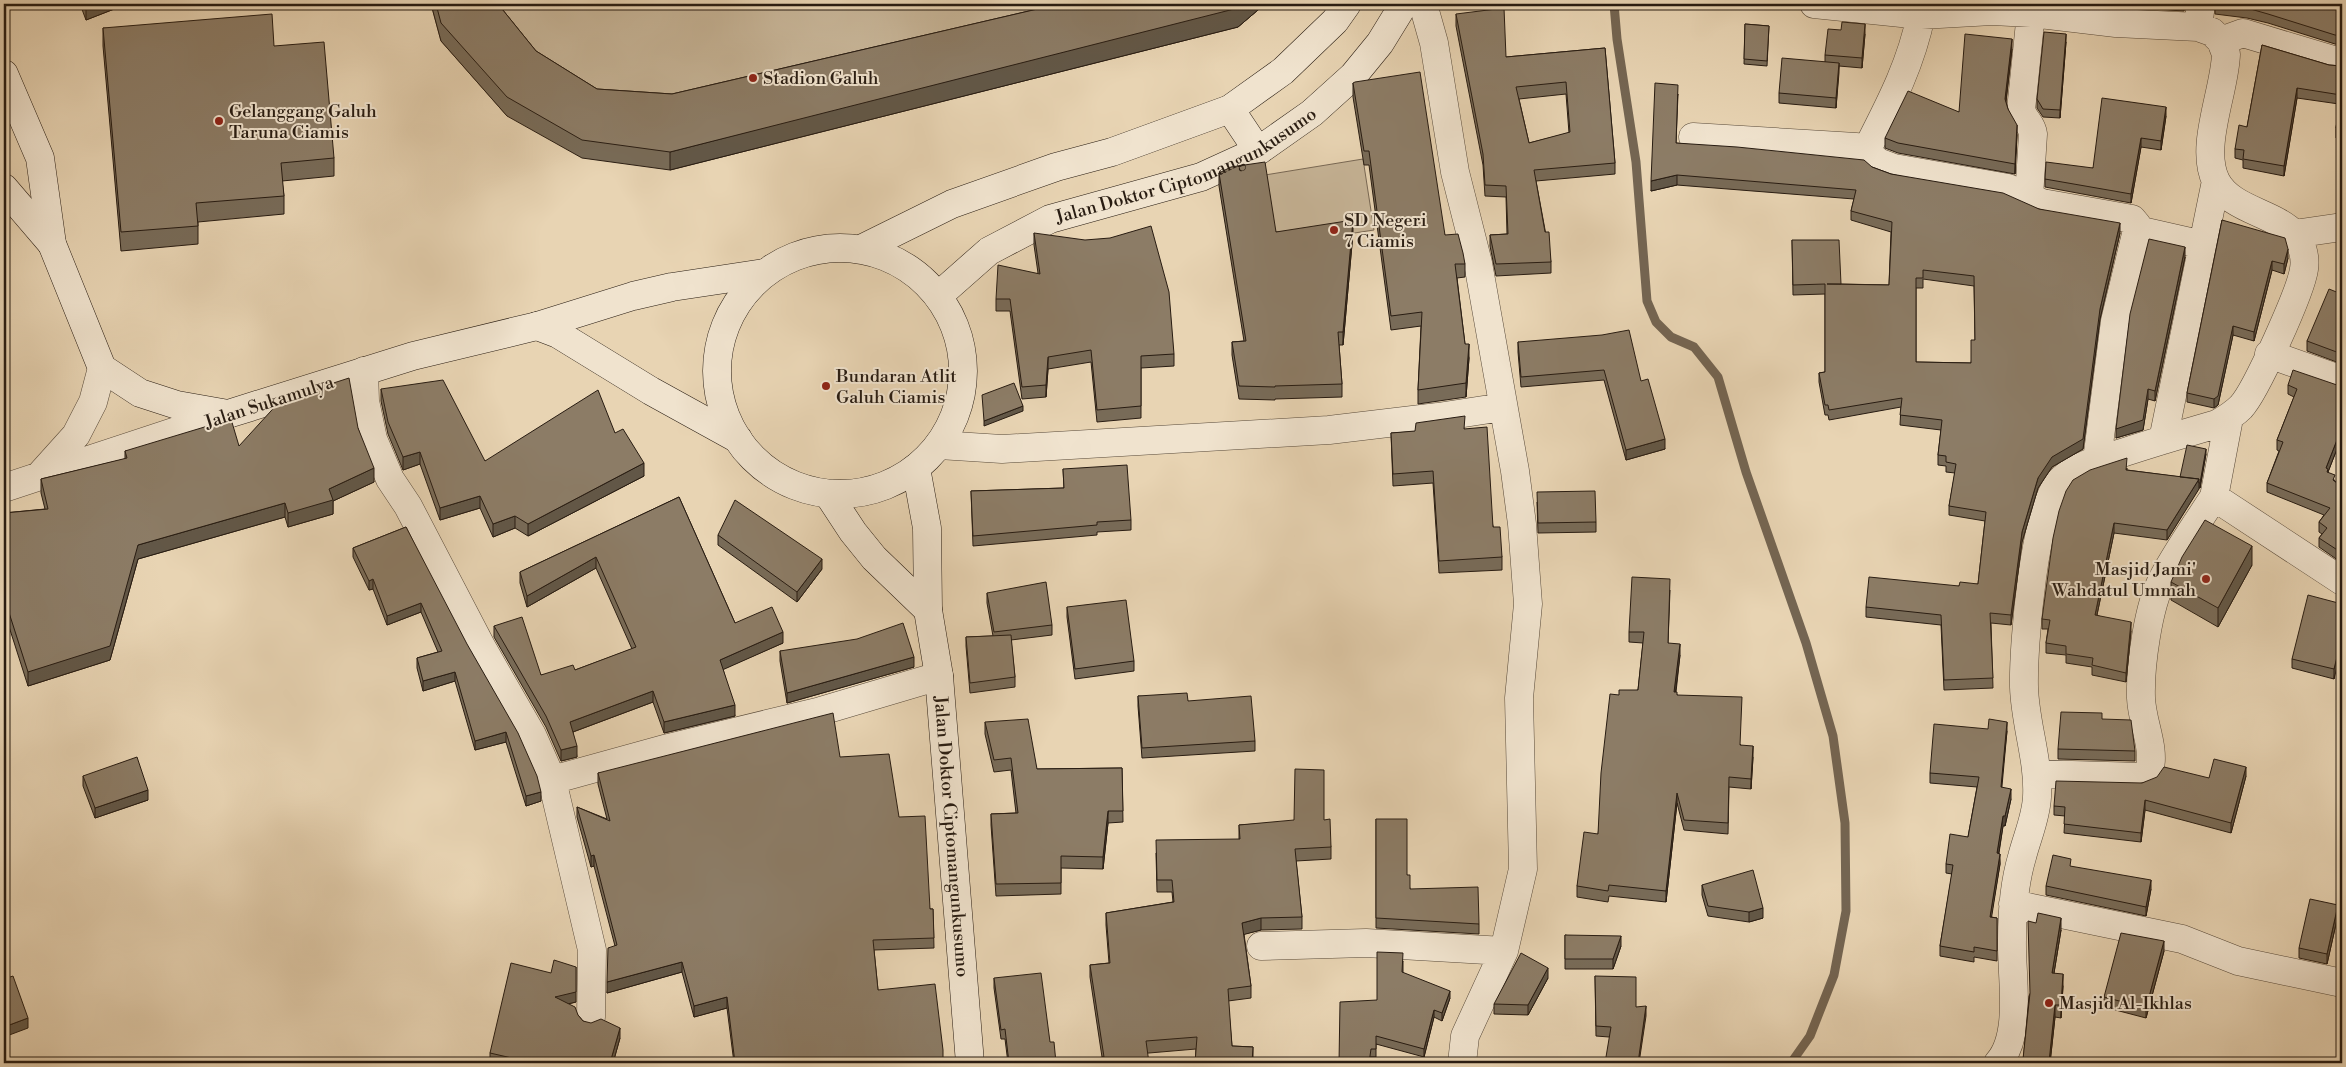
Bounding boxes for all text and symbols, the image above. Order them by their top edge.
place label: Stadion Galuh [763,67,879,90]
marker: Stadion Galuh [747,72,759,84]
place label: Gelanggang Galuh Taruna Ciamis [229,100,377,144]
street label: Jalan Doktor Ciptomangunkusumo [1052,102,1321,229]
marker: Gelanggang Galuh Taruna Ciamis [213,115,225,127]
place label: SD Negeri 7 Ciamis [1344,209,1427,253]
marker: SD Negeri 7 Ciamis [1328,224,1340,236]
place label: Bundaran Atlit Galuh Ciamis [835,365,957,409]
street label: Jalan Sukamulya [201,370,338,435]
marker: Bundaran Atlit Galuh Ciamis [820,380,832,392]
place label: Masjid Jami' Wahdatul Ummah [2051,558,2196,602]
marker: Masjid Jami' Wahdatul Ummah [2200,573,2212,585]
street label: Jalan Doktor Ciptomangunkusumo [929,694,974,978]
place label: Masjid Al-Ikhlas [2059,992,2192,1015]
marker: Masjid Al-Ikhlas [2043,997,2055,1009]

